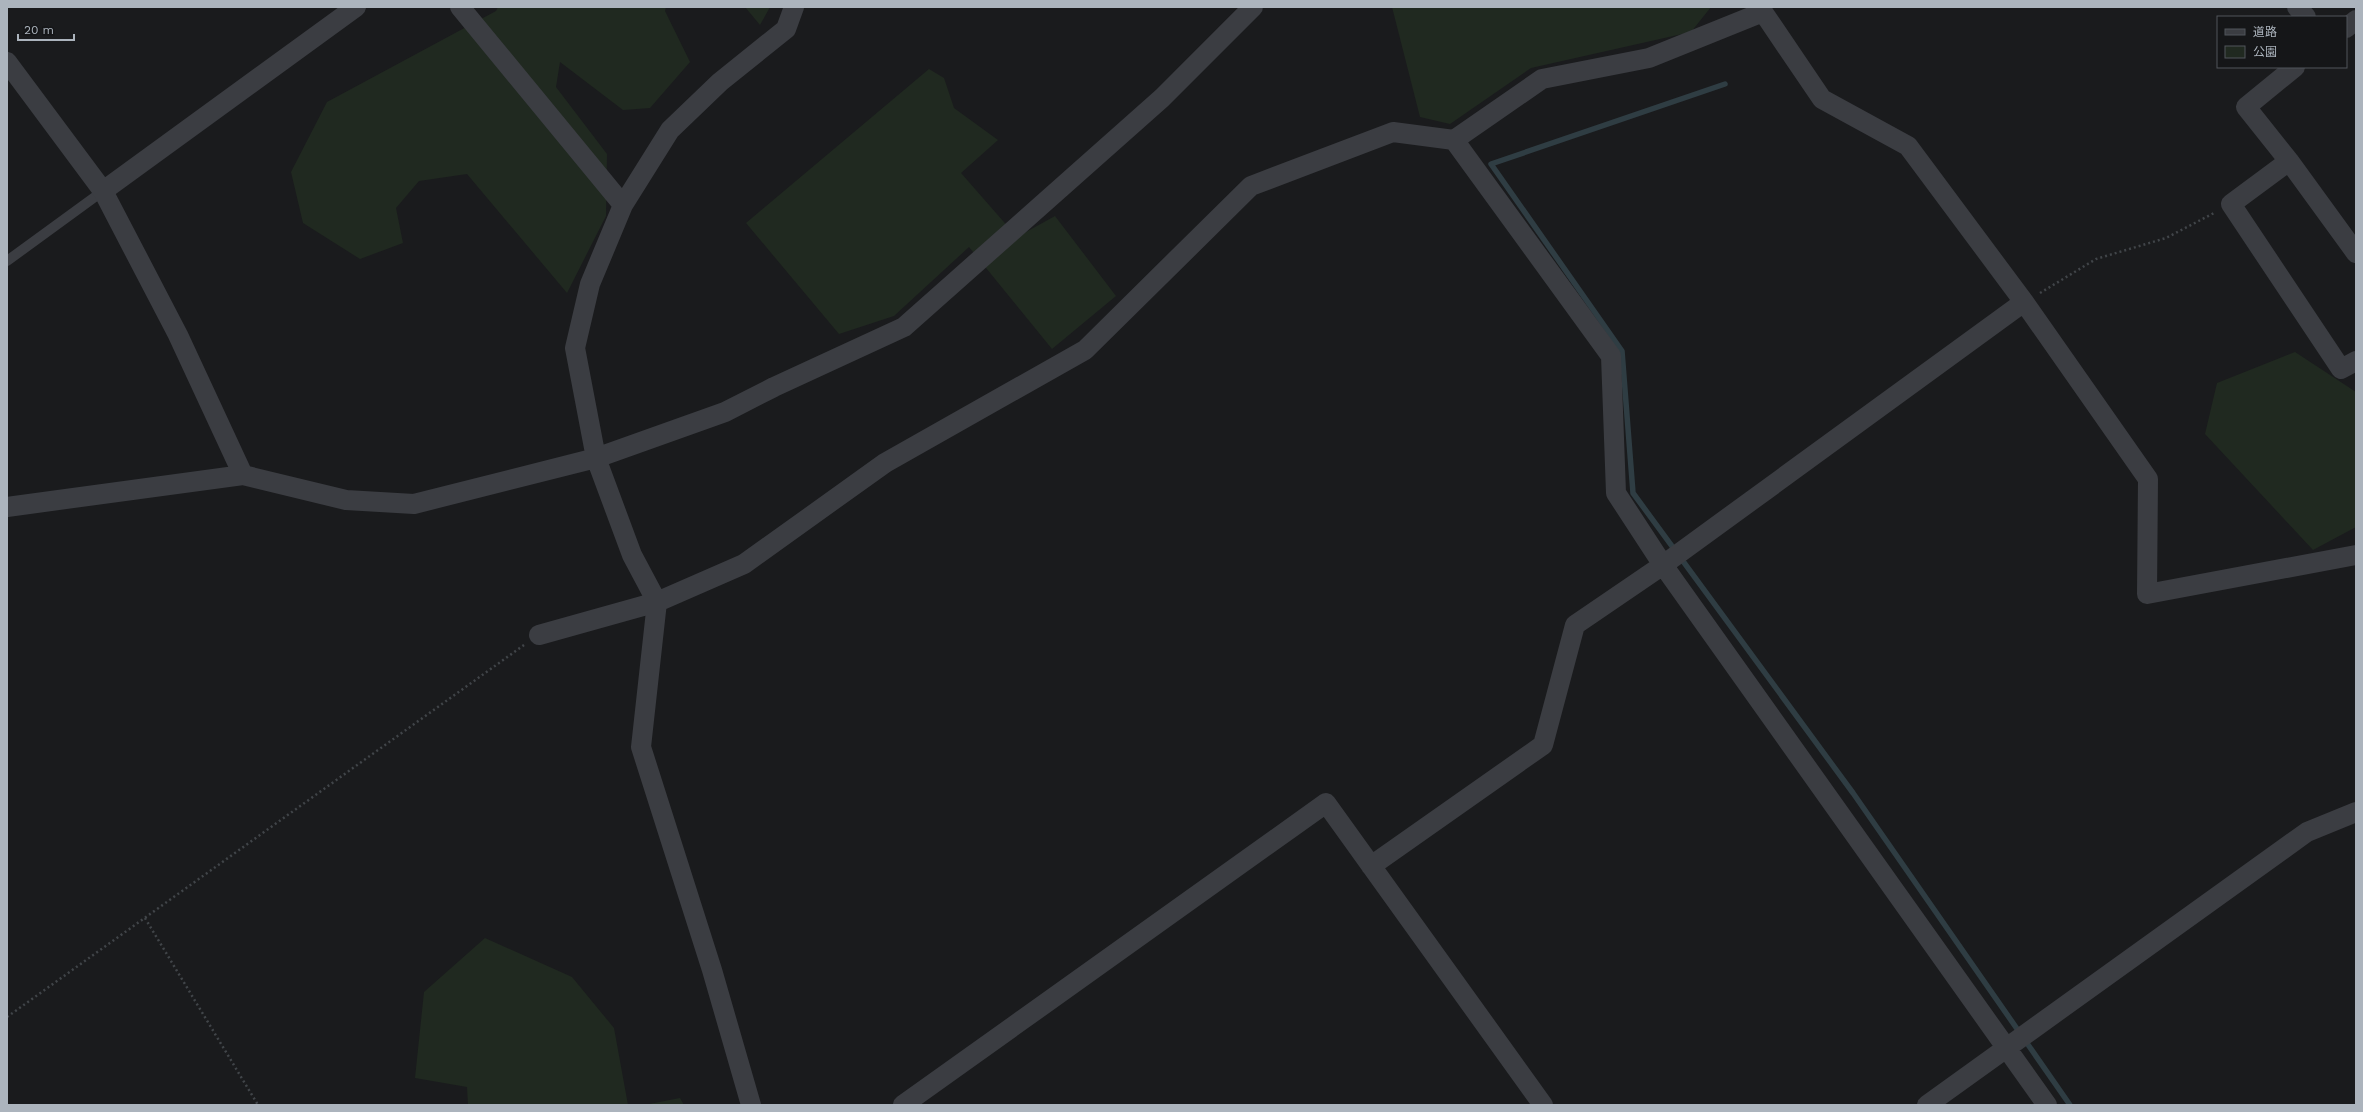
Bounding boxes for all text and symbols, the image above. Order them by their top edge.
scale bar [18,16,74,42]
legend [2217,16,2347,68]
text: 20 m [24,23,54,37]
text: 道路 [2253,25,2277,39]
text: 公園 [2253,45,2277,59]

